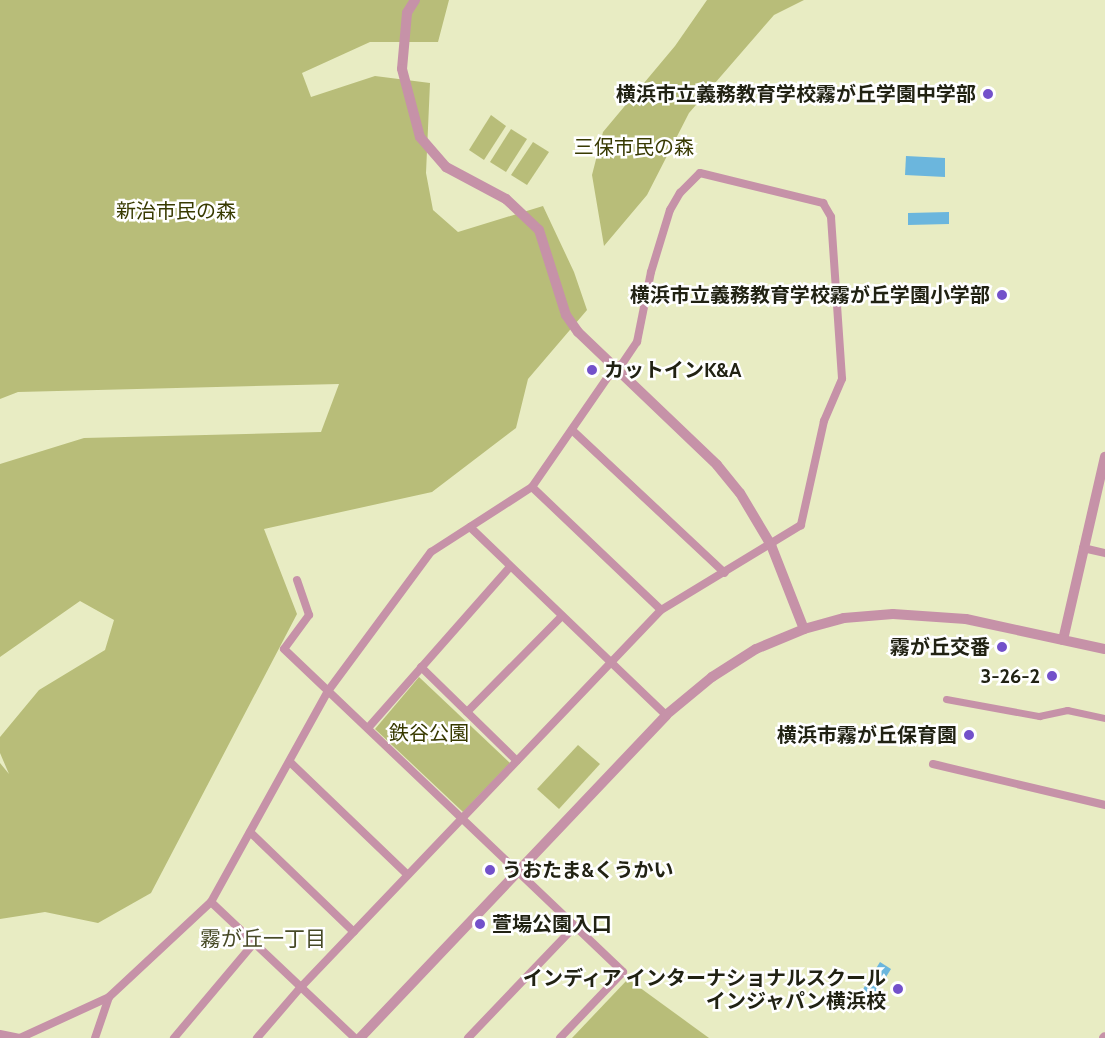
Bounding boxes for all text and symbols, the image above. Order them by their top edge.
place label: 横浜市立義務教育学校霧が丘学園中学部 [616,82,976,106]
marker: 横浜市立義務教育学校霧が丘学園中学部 [981,87,995,101]
park label: 三保市民の森 [574,135,694,159]
park label: 新治市民の森 [116,199,236,223]
place label: 横浜市立義務教育学校霧が丘学園小学部 [630,283,990,307]
marker: 横浜市立義務教育学校霧が丘学園小学部 [995,288,1009,302]
place label: カットインK&A [604,358,741,382]
marker: カットインK&A [585,363,599,377]
place label: 霧が丘交番 [890,635,990,659]
marker: 霧が丘交番 [995,640,1009,654]
place label: 3-26-2 [981,664,1040,688]
marker: 3-26-2 [1045,669,1059,683]
park label: 鉄谷公園 [389,721,469,745]
place label: 横浜市霧が丘保育園 [777,723,957,747]
marker: 横浜市霧が丘保育園 [962,728,976,742]
place label: うおたま&くうかい [502,858,675,882]
marker: うおたま&くうかい [483,863,497,877]
place label: 萱場公園入口 [492,912,612,936]
marker: 萱場公園入口 [473,917,487,931]
district label: 霧が丘一丁目 [200,926,326,952]
place label: インディア インターナショナルスクール インジャパン横浜校 [522,966,886,1013]
marker: インディア インターナショナルスクール インジャパン横浜校 [891,982,905,996]

